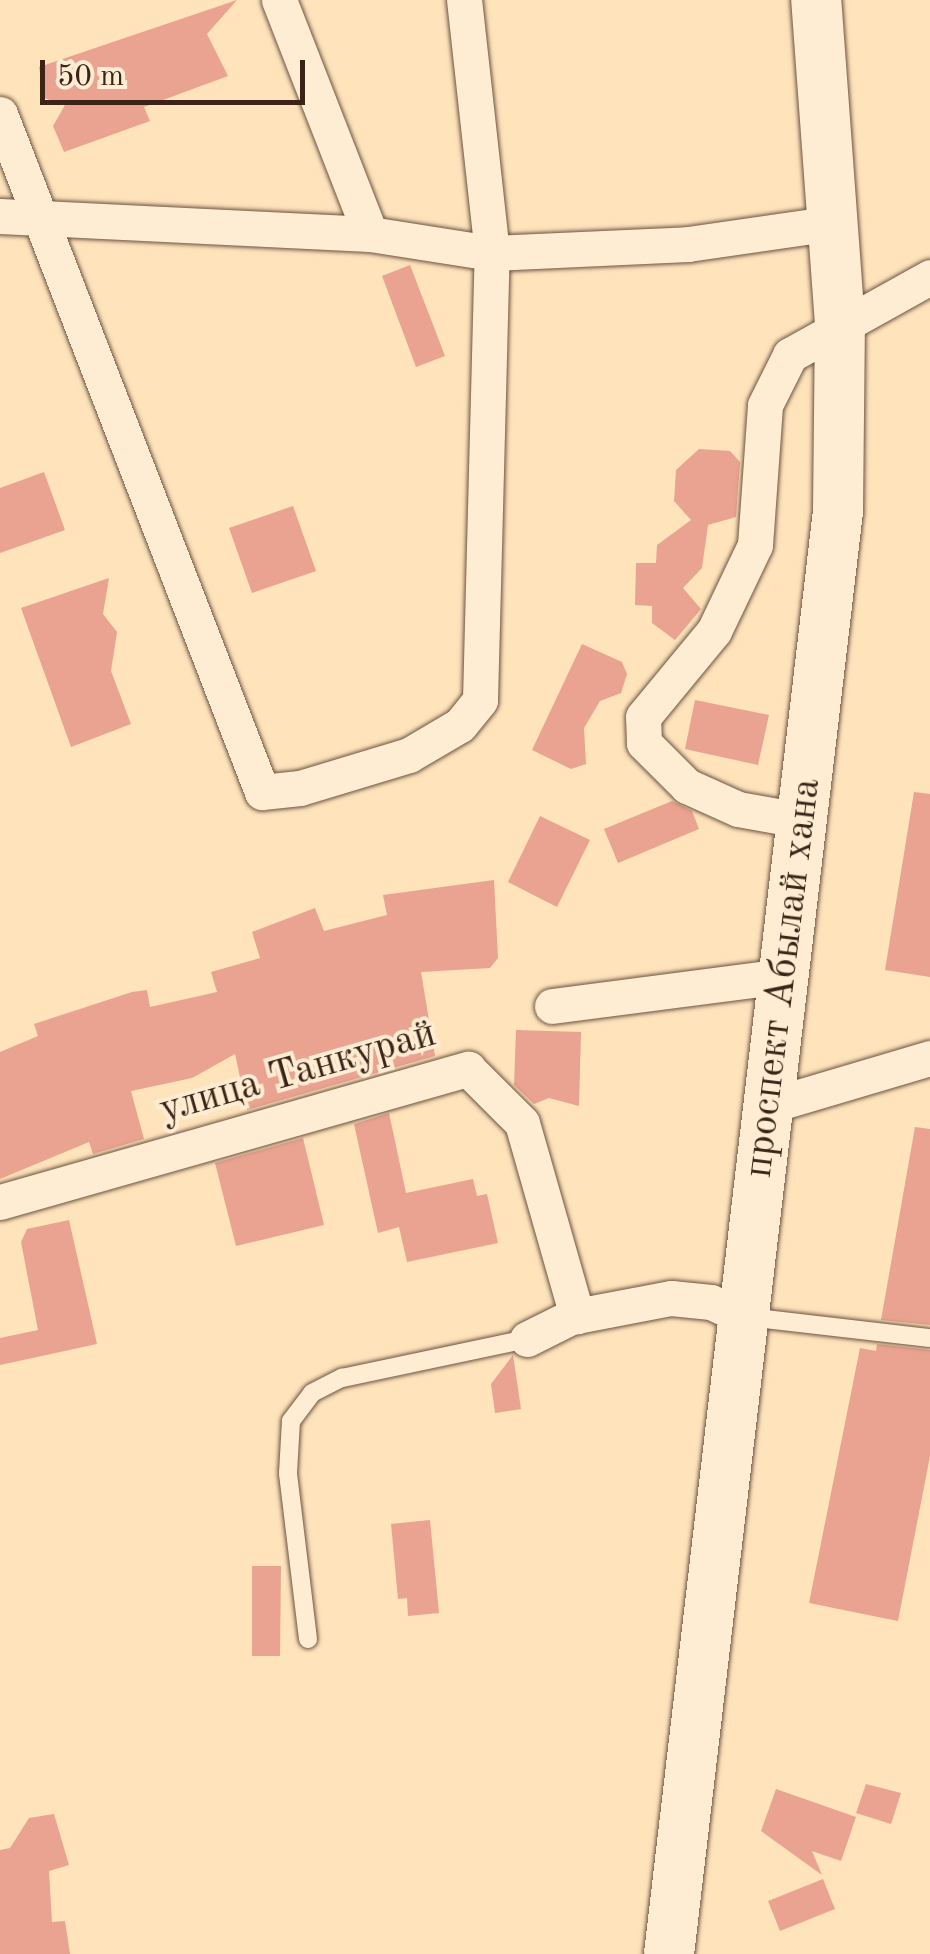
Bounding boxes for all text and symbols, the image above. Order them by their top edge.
scale bar [45,40,310,102]
text: 50 m [57,62,124,92]
street label: проспект Абылай хана [736,776,832,1180]
street label: улица Танкурай [154,1011,442,1135]

